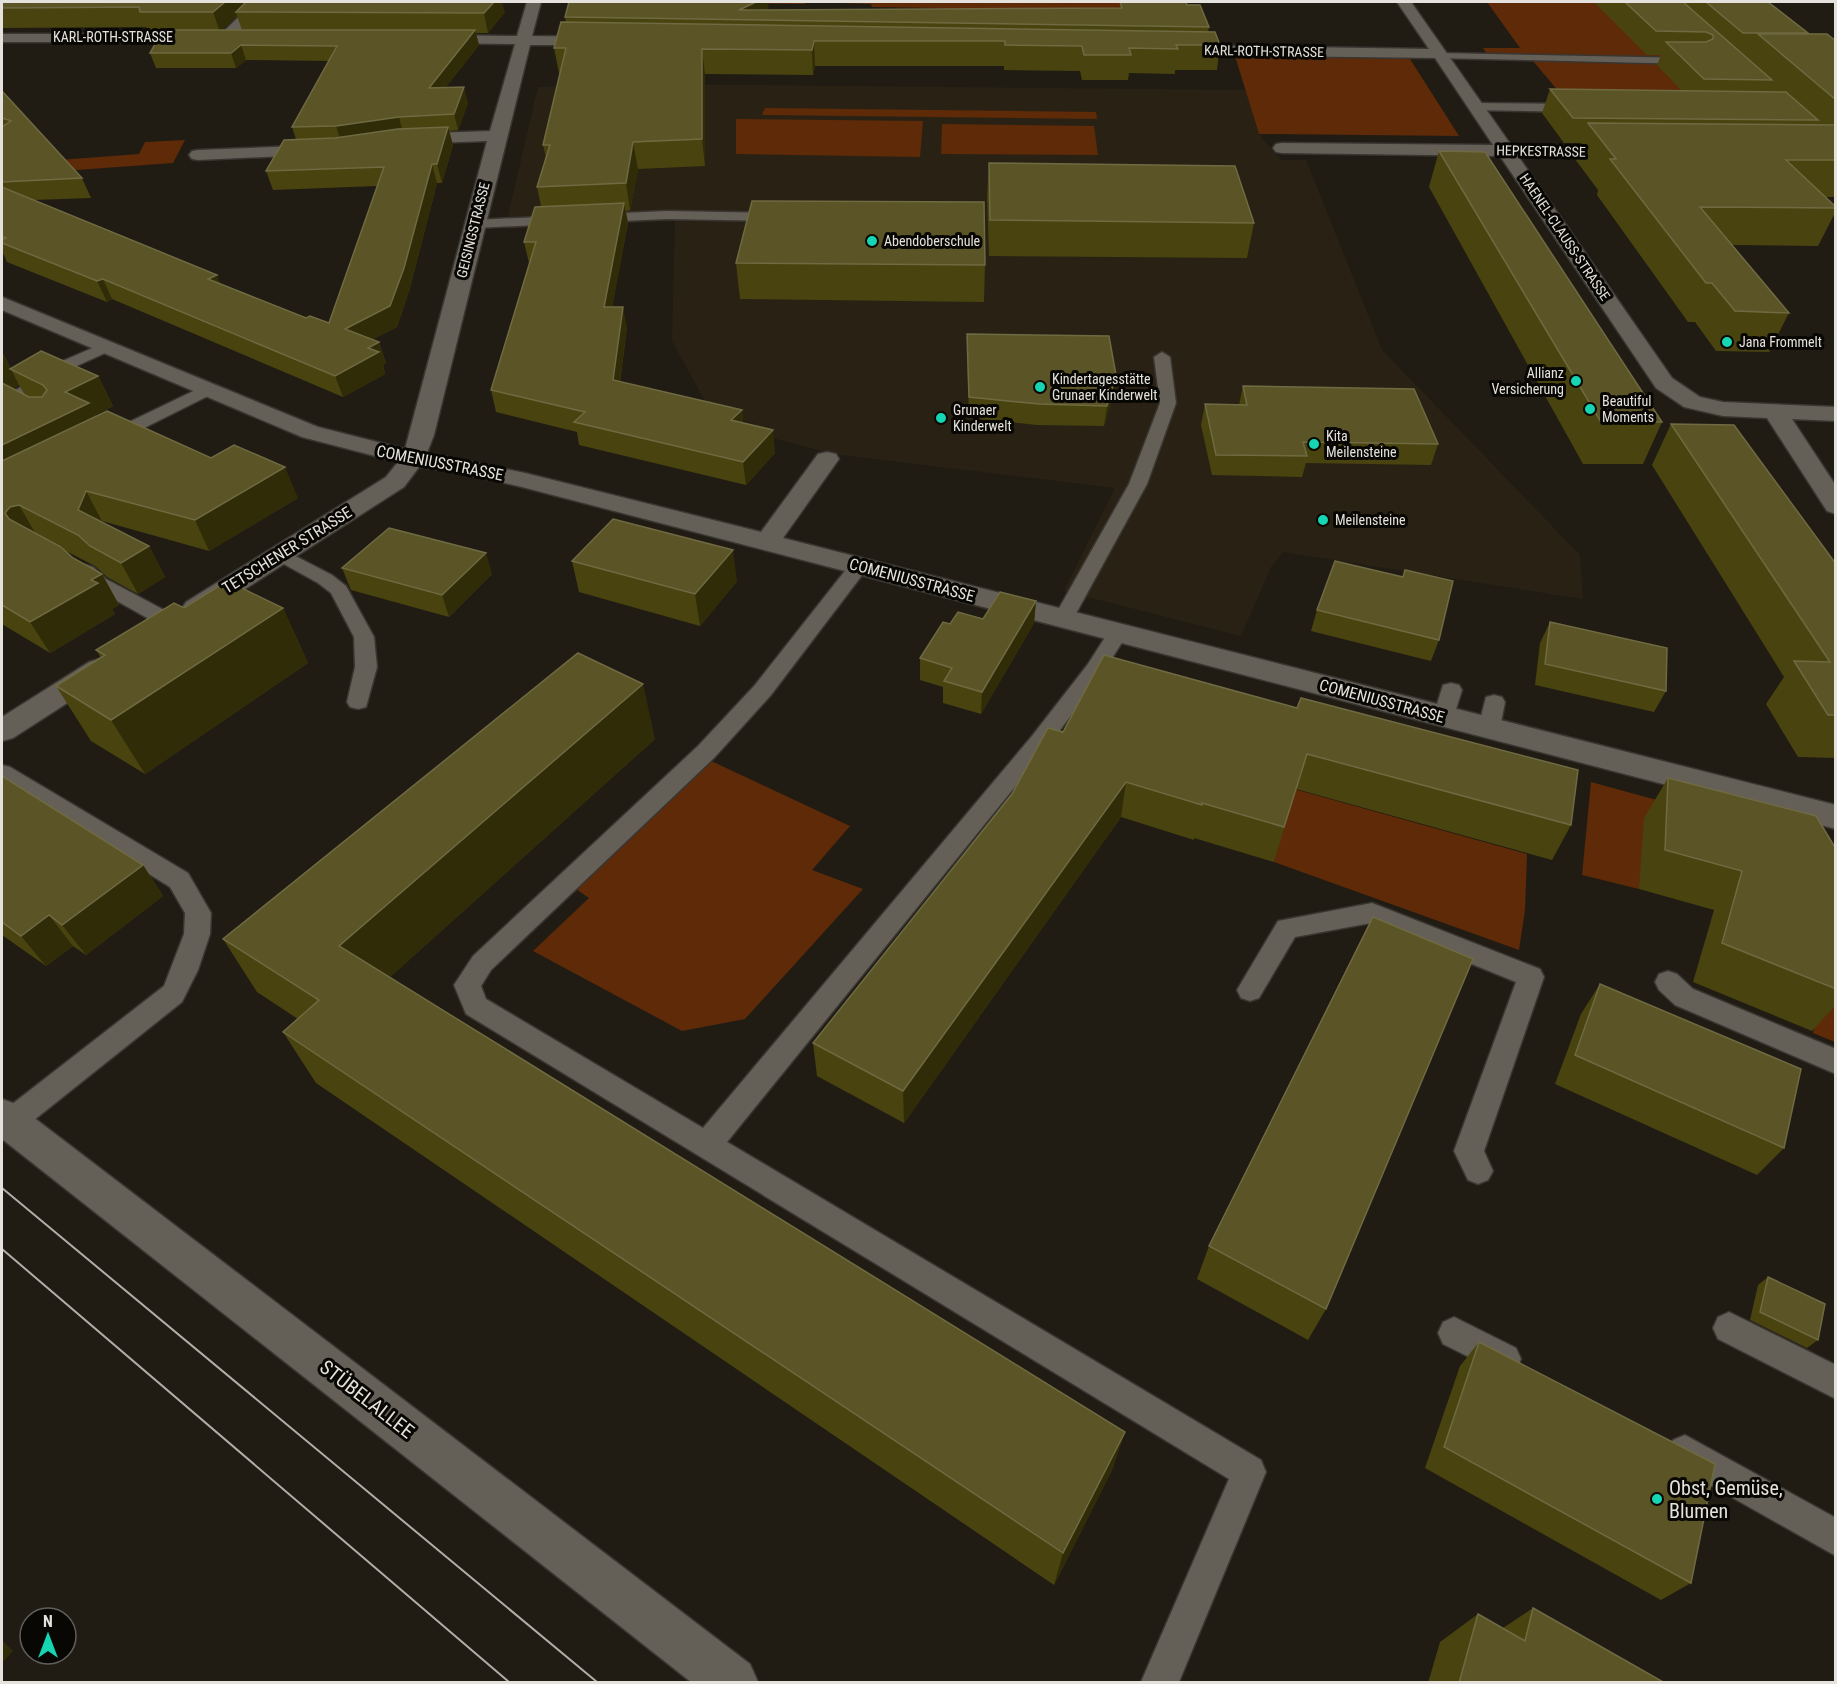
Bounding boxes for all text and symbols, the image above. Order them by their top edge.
street label: KARL-ROTH-STRASSE [53,29,173,45]
street label: KARL-ROTH-STRASSE [1204,42,1324,60]
street label: HEPKESTRASSE [1496,142,1586,160]
street label: HAENEL-CLAUSS-STRASSE [1517,170,1613,304]
street label: GEISINGSTRASSE [453,180,493,279]
place label: Abendoberschule [884,233,981,249]
marker: Abendoberschule [865,234,879,248]
place label: Jana Frommelt [1739,334,1822,350]
marker: Jana Frommelt [1720,335,1734,349]
place label: Allianz Versicherung [1492,365,1564,397]
place label: Kindertagesstätte Grunaer Kinderwelt [1052,371,1157,403]
marker: Allianz Versicherung [1569,374,1583,388]
marker: Kindertagesstätte Grunaer Kinderwelt [1033,380,1047,394]
place label: Beautiful Moments [1602,393,1654,425]
place label: Grunaer Kinderwelt [953,402,1012,434]
marker: Beautiful Moments [1583,402,1597,416]
marker: Grunaer Kinderwelt [934,411,948,425]
place label: Kita Meilensteine [1326,428,1397,460]
marker: Kita Meilensteine [1307,437,1321,451]
street label: COMENIUSSTRASSE [375,441,505,485]
street label: TETSCHENER STRASSE [219,502,355,597]
place label: Meilensteine [1335,512,1406,528]
marker: Meilensteine [1316,513,1330,527]
street label: COMENIUSSTRASSE [847,554,977,606]
street label: COMENIUSSTRASSE [1317,675,1447,727]
street label: STÜBELALLEE [315,1355,419,1443]
place label: Obst, Gemüse, Blumen [1669,1476,1783,1523]
marker: Obst, Gemüse, Blumen [1650,1492,1664,1506]
north arrow [18,1606,78,1666]
text: N [43,1612,53,1631]

